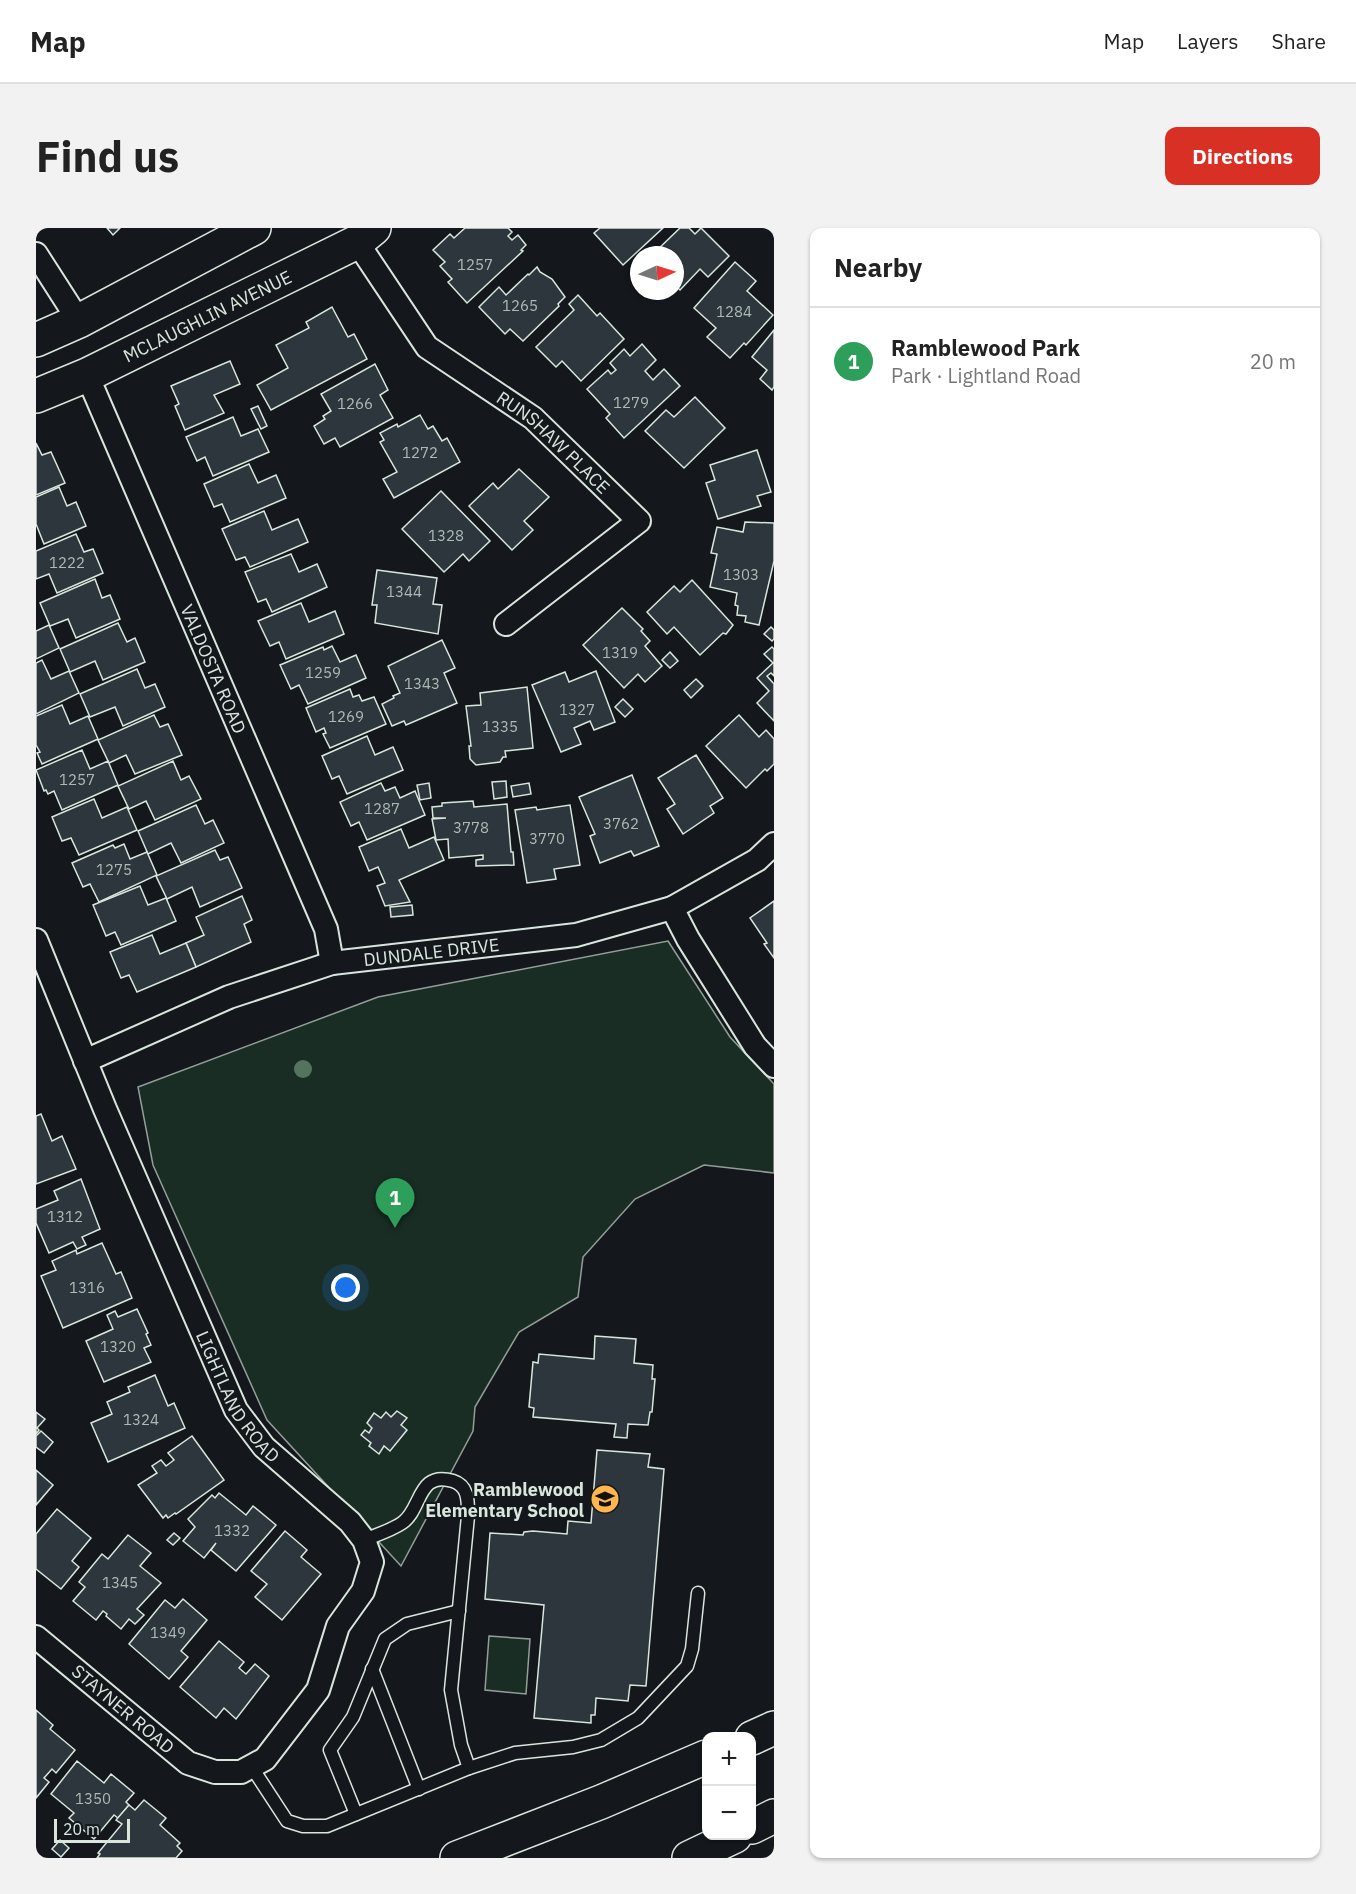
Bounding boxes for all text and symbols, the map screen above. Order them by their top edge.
text: Map [30,23,86,60]
text: Map [1104,27,1144,55]
text: Layers [1177,27,1239,55]
text: Share [1272,27,1326,55]
button: Directions [1165,127,1320,185]
text: Find us [36,129,179,184]
north arrow [630,246,684,300]
text: Nearby [834,250,922,284]
house number: 1257 [457,255,493,274]
street label: MCLAUGHLIN AVENUE [119,265,295,367]
house number: 1265 [502,296,538,315]
house number: 1284 [716,302,752,321]
text: Ramblewood Park [891,333,1080,362]
text: 1 [848,348,860,375]
text: 20 m [1250,348,1296,375]
text: Park · Lightland Road [891,362,1081,389]
street label: RUNSHAW PLACE [493,386,615,498]
house number: 1279 [613,393,649,412]
house number: 1266 [337,394,373,413]
house number: 1272 [402,443,438,462]
house number: 1328 [428,526,464,545]
house number: 1222 [49,553,85,572]
house number: 1303 [723,565,759,584]
house number: 1344 [386,582,422,601]
street label: VALDOSTA ROAD [176,601,252,737]
house number: 1319 [602,643,638,662]
house number: 1259 [305,663,341,682]
house number: 1343 [404,674,440,693]
house number: 1327 [559,700,595,719]
house number: 1269 [328,707,364,726]
house number: 1335 [482,717,518,736]
house number: 1257 [59,770,95,789]
house number: 1287 [364,799,400,818]
house number: 3762 [603,814,639,833]
house number: 3778 [453,818,489,837]
house number: 3770 [529,829,565,848]
house number: 1275 [96,860,132,879]
street label: DUNDALE DRIVE [362,932,500,971]
pin: 1 [376,1178,414,1228]
house number: 1312 [47,1207,83,1226]
your location [331,1273,360,1302]
house number: 1316 [69,1278,105,1297]
street label: LIGHTLAND ROAD [191,1327,285,1467]
house number: 1320 [100,1337,136,1356]
house number: 1324 [123,1410,159,1429]
place label: Ramblewood Elementary School [425,1478,585,1522]
school or university icon: Ramblewood Elementary School [589,1483,621,1515]
house number: 1332 [214,1521,250,1540]
house number: 1345 [102,1573,138,1592]
house number: 1349 [150,1623,186,1642]
street label: STAYNER ROAD [67,1659,179,1759]
map controls [702,1732,756,1840]
button: + [702,1732,756,1786]
button: − [702,1786,756,1840]
house number: 1350 [75,1789,111,1808]
scale bar [54,1816,130,1844]
text: 20 m [63,1819,100,1839]

